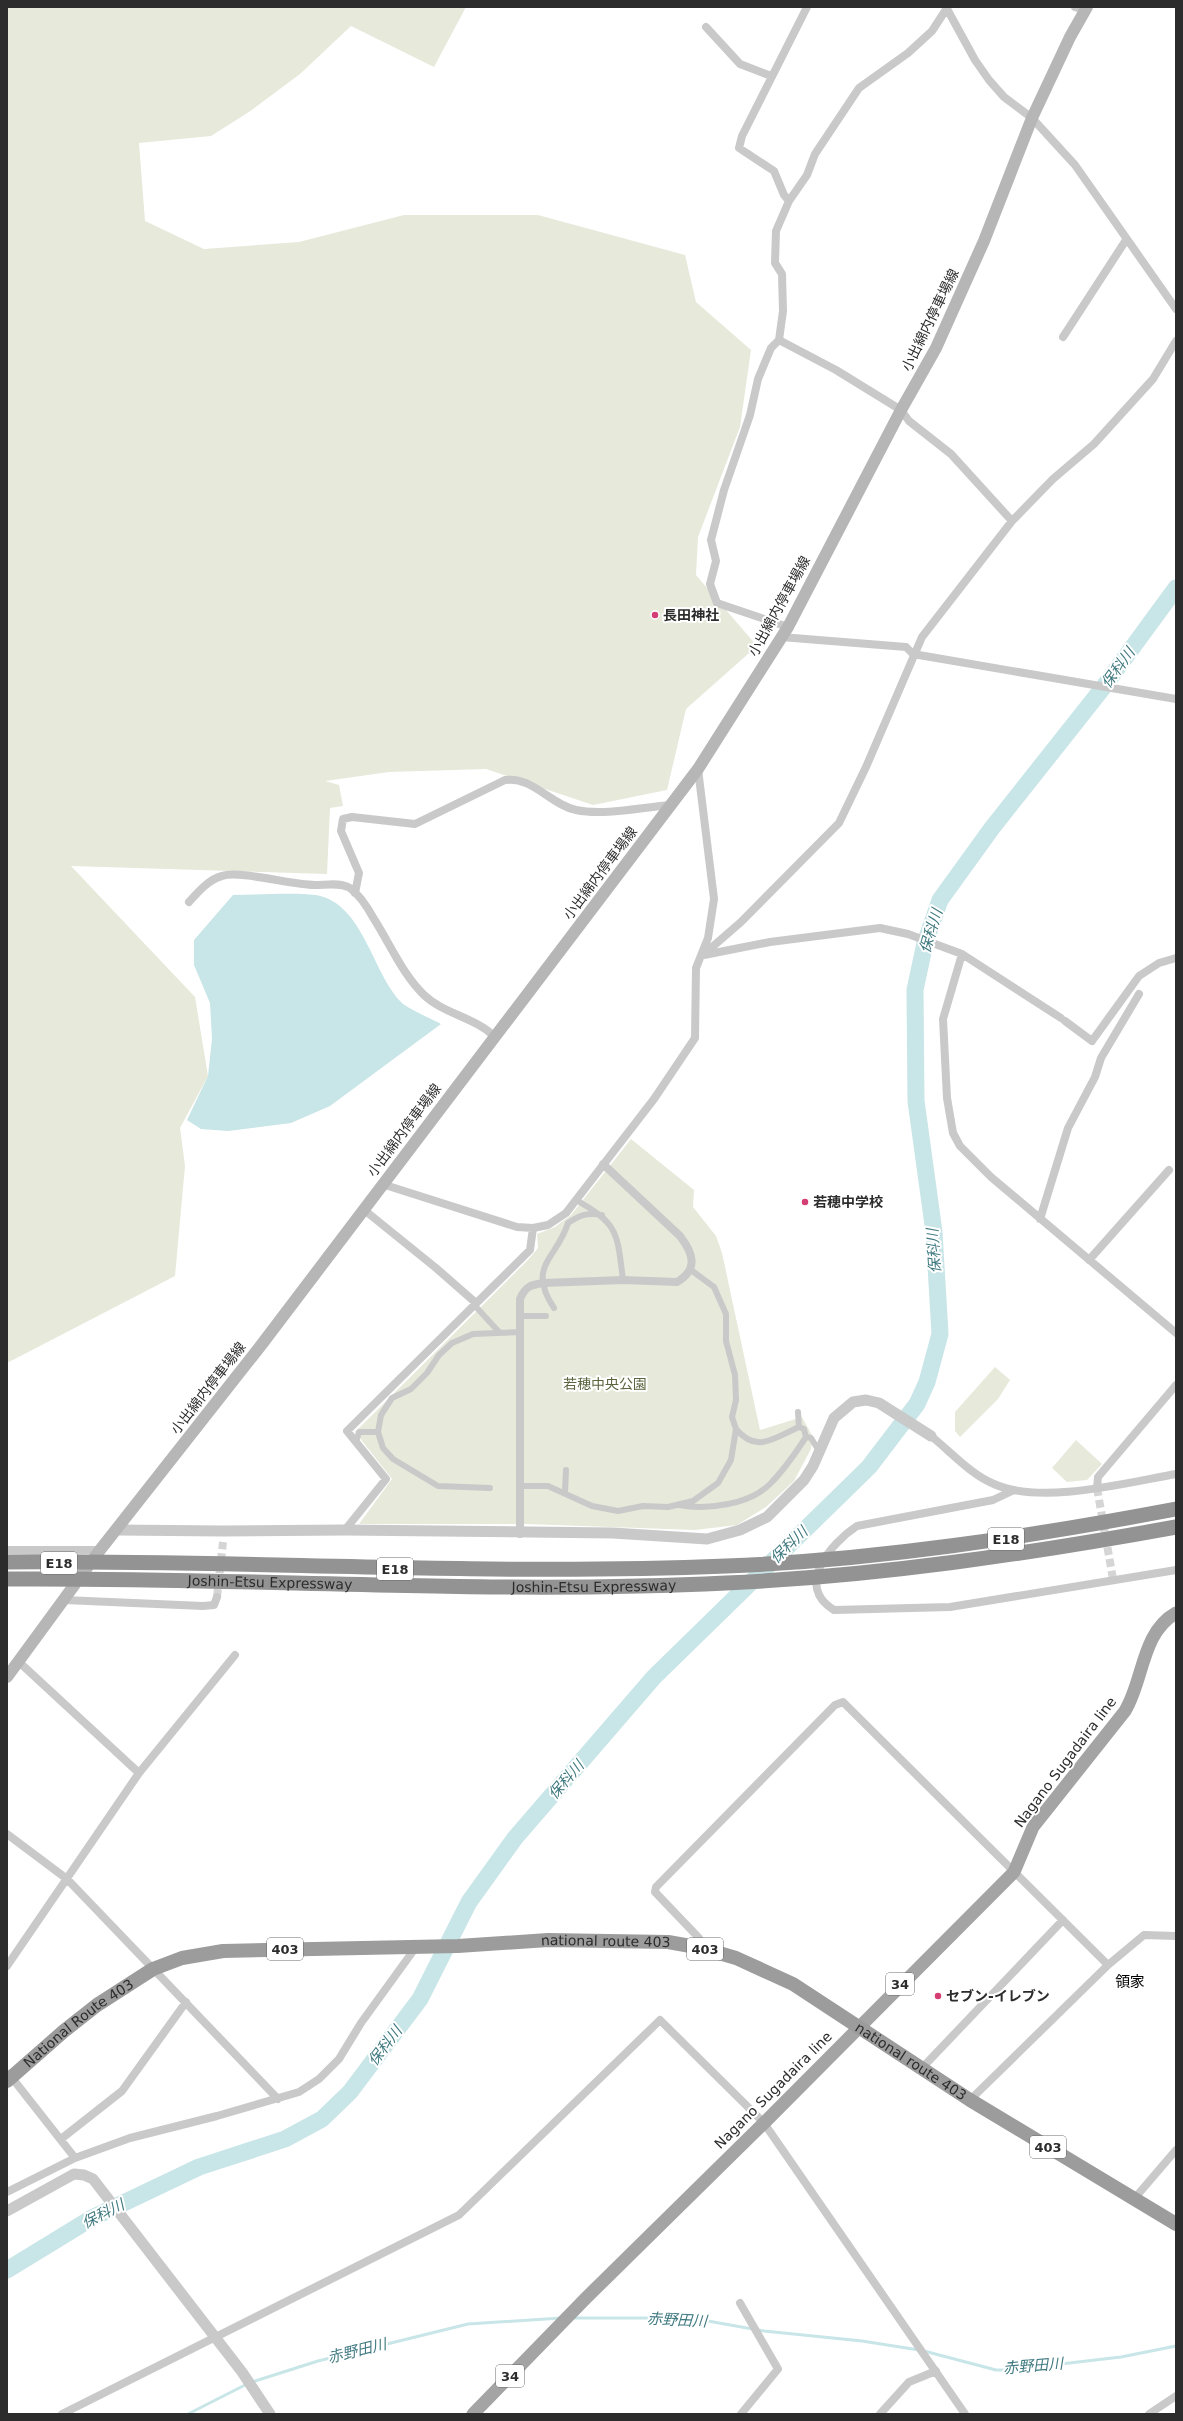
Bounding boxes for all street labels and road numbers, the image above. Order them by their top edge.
street label: 小出綿内停車場線 [898,266,962,374]
street label: 小出綿内停車場線 [745,553,813,659]
street label: 小出綿内停車場線 [560,823,640,923]
street label: 小出綿内停車場線 [364,1080,444,1180]
street label: 小出綿内停車場線 [167,1339,249,1437]
road number: E18 [988,1528,1024,1550]
road number: E18 [41,1552,77,1574]
road number: E18 [377,1558,413,1580]
street label: Joshin-Etsu Expressway [186,1572,353,1592]
street label: Joshin-Etsu Expressway [510,1577,677,1595]
street label: Nagano Sugadaira line [1011,1694,1119,1830]
street label: national route 403 [540,1932,671,1950]
road number: 403 [267,1938,303,1960]
road number: 403 [687,1938,723,1960]
road number: 34 [886,1973,914,1995]
street label: National Route 403 [20,1976,136,2071]
street label: national route 403 [852,2019,970,2104]
street label: Nagano Sugadaira line [711,2028,835,2152]
road number: 403 [1030,2136,1066,2158]
road number: 34 [496,2365,524,2387]

